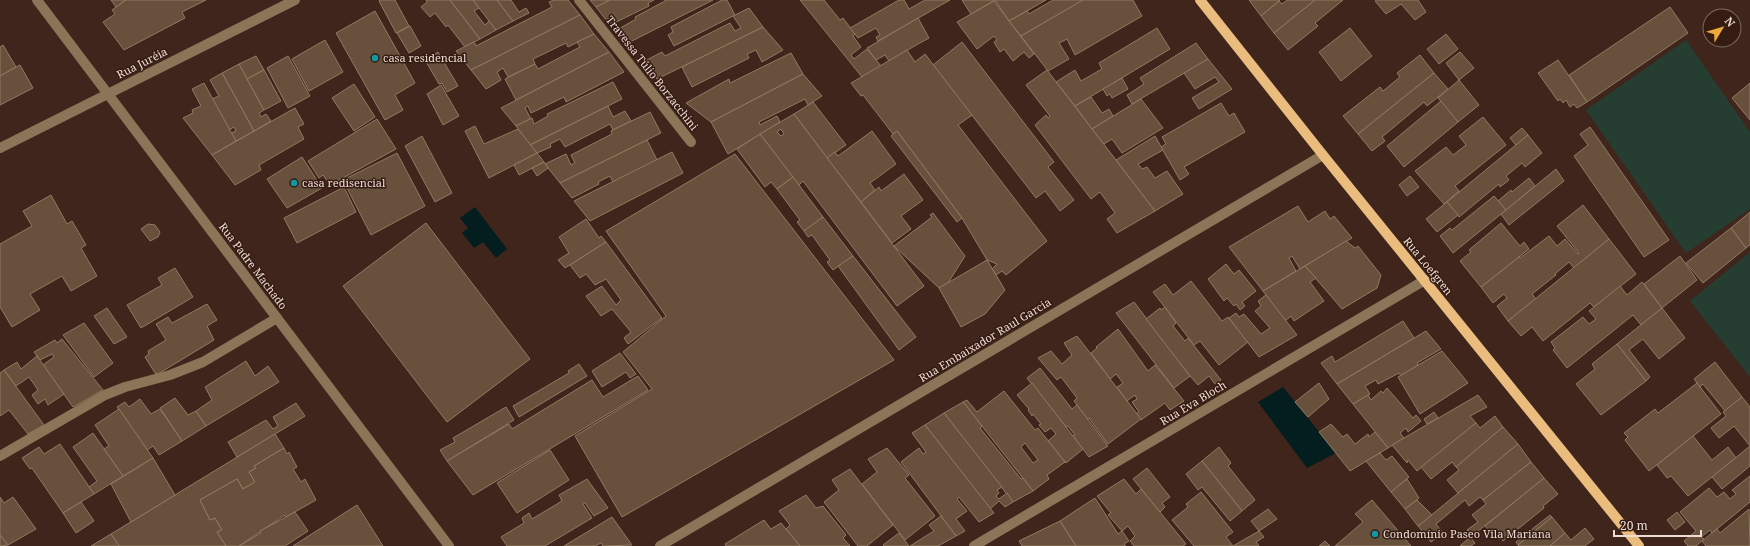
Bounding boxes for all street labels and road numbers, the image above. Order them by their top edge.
street label: Travessa Túlio Borzacchini [603,12,702,133]
street label: Rua Juréia [114,43,170,82]
street label: Rua Padre Machado [216,219,291,312]
street label: Rua Loefgren [1400,234,1456,298]
street label: Rua Embaixador Raul Garcia [916,294,1054,385]
street label: Rua Eva Bloch [1157,377,1229,428]

